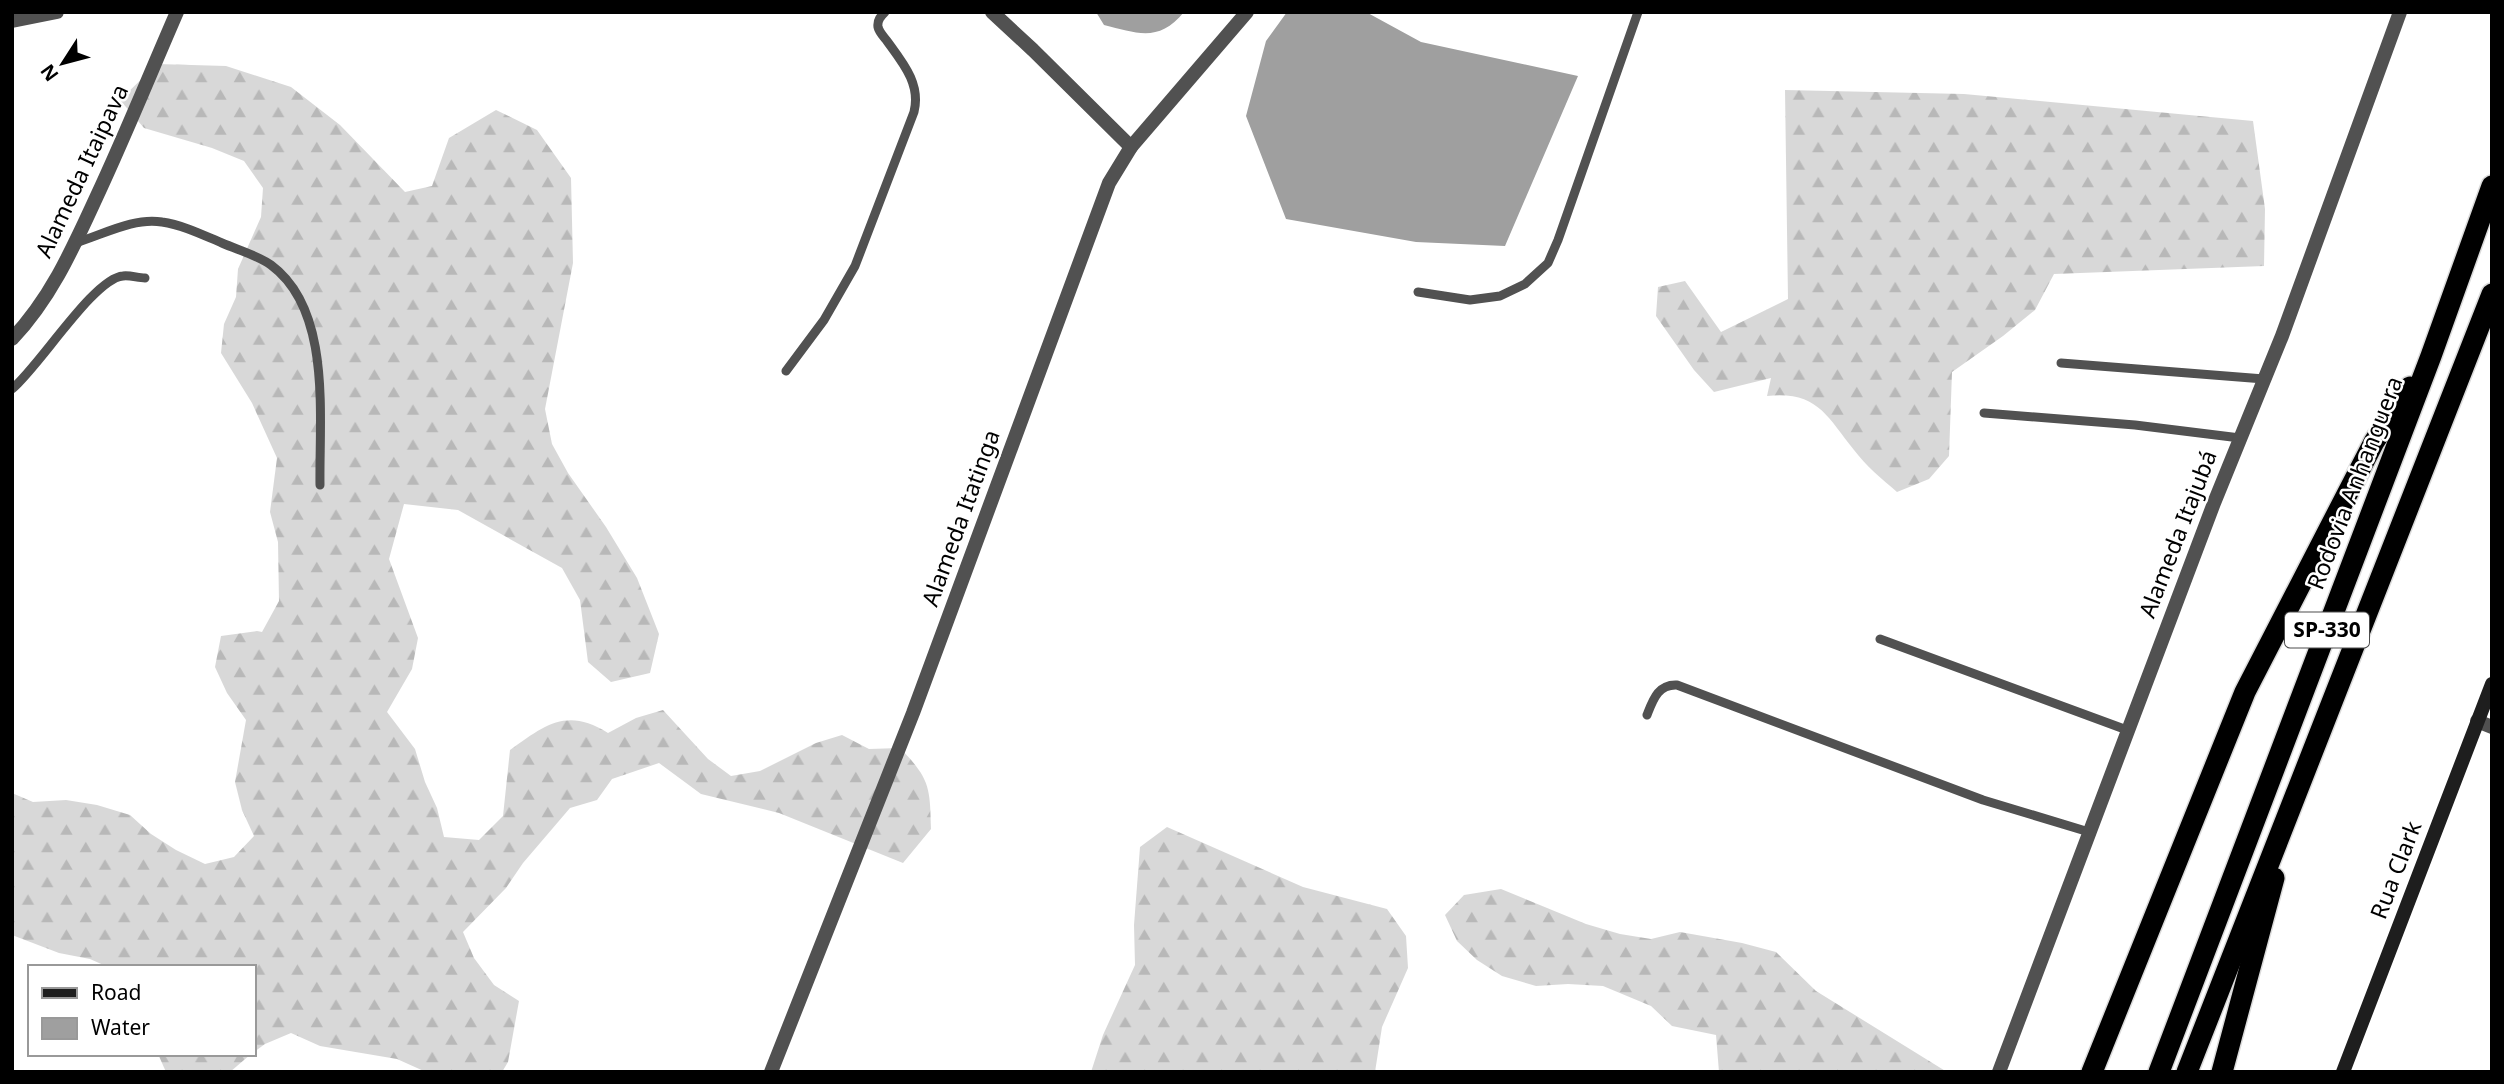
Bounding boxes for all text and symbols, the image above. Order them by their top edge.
north arrow [28,28,98,98]
text: N [34,59,64,87]
street label: Alameda Itaipava [27,79,135,262]
street label: Rodovia Anhanguera [2299,371,2409,594]
street label: Alameda Itatinga [913,425,1007,610]
street label: Alameda Itajubá [2130,445,2224,622]
road number: SP-330 [2285,612,2369,648]
street label: Rua Clark [2362,815,2429,923]
legend [28,965,256,1056]
text: Road [91,978,141,1006]
text: Water [91,1013,150,1041]

